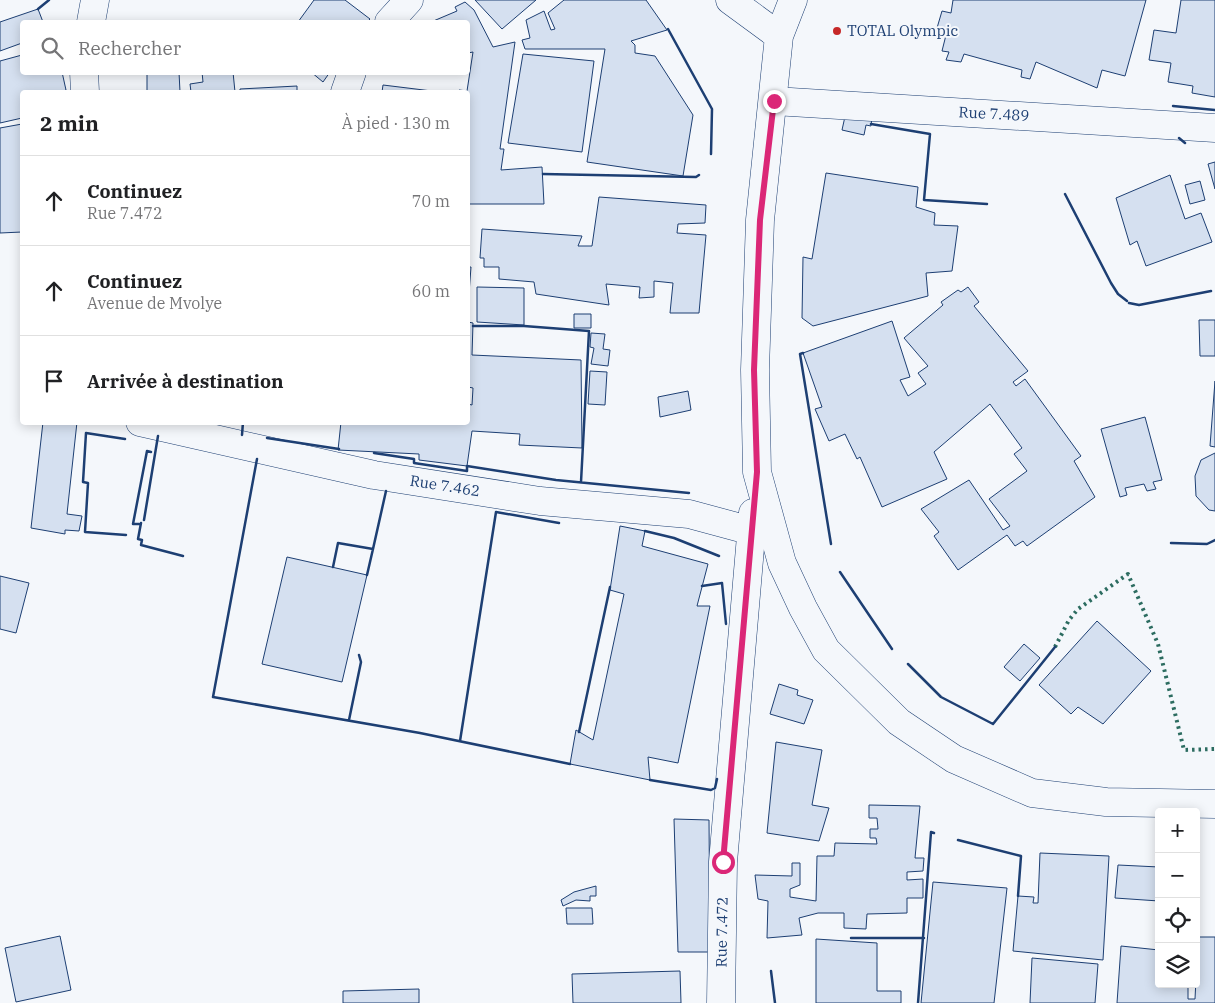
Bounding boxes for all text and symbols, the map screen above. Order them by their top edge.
search box [20,20,470,75]
place label: TOTAL Olympic [847,21,958,40]
marker: TOTAL Olympic [831,25,843,37]
icon: search [38,34,66,62]
text: Rechercher [78,36,181,60]
route end [763,90,786,113]
street label: Rue 7.489 [958,102,1030,125]
text: 2 min [40,109,99,137]
text: À pied · 130 m [342,113,450,133]
text: Continuez [87,179,182,203]
icon: ahead [40,187,68,215]
text: 70 m [412,191,450,211]
text: Rue 7.472 [87,203,163,223]
text: Continuez [87,269,182,293]
icon: ahead [40,277,68,305]
text: 60 m [412,281,450,301]
text: Avenue de Mvolye [87,293,222,313]
icon: arrive [40,367,68,395]
text: Arrivée à destination [87,369,284,393]
street label: Rue 7.462 [409,471,482,500]
map controls [1155,808,1200,988]
button: + [1155,808,1200,853]
route start [712,851,735,874]
button: − [1155,853,1200,898]
street label: Rue 7.472 [711,896,732,968]
button: locate [1155,898,1200,943]
button: layers [1155,943,1200,988]

